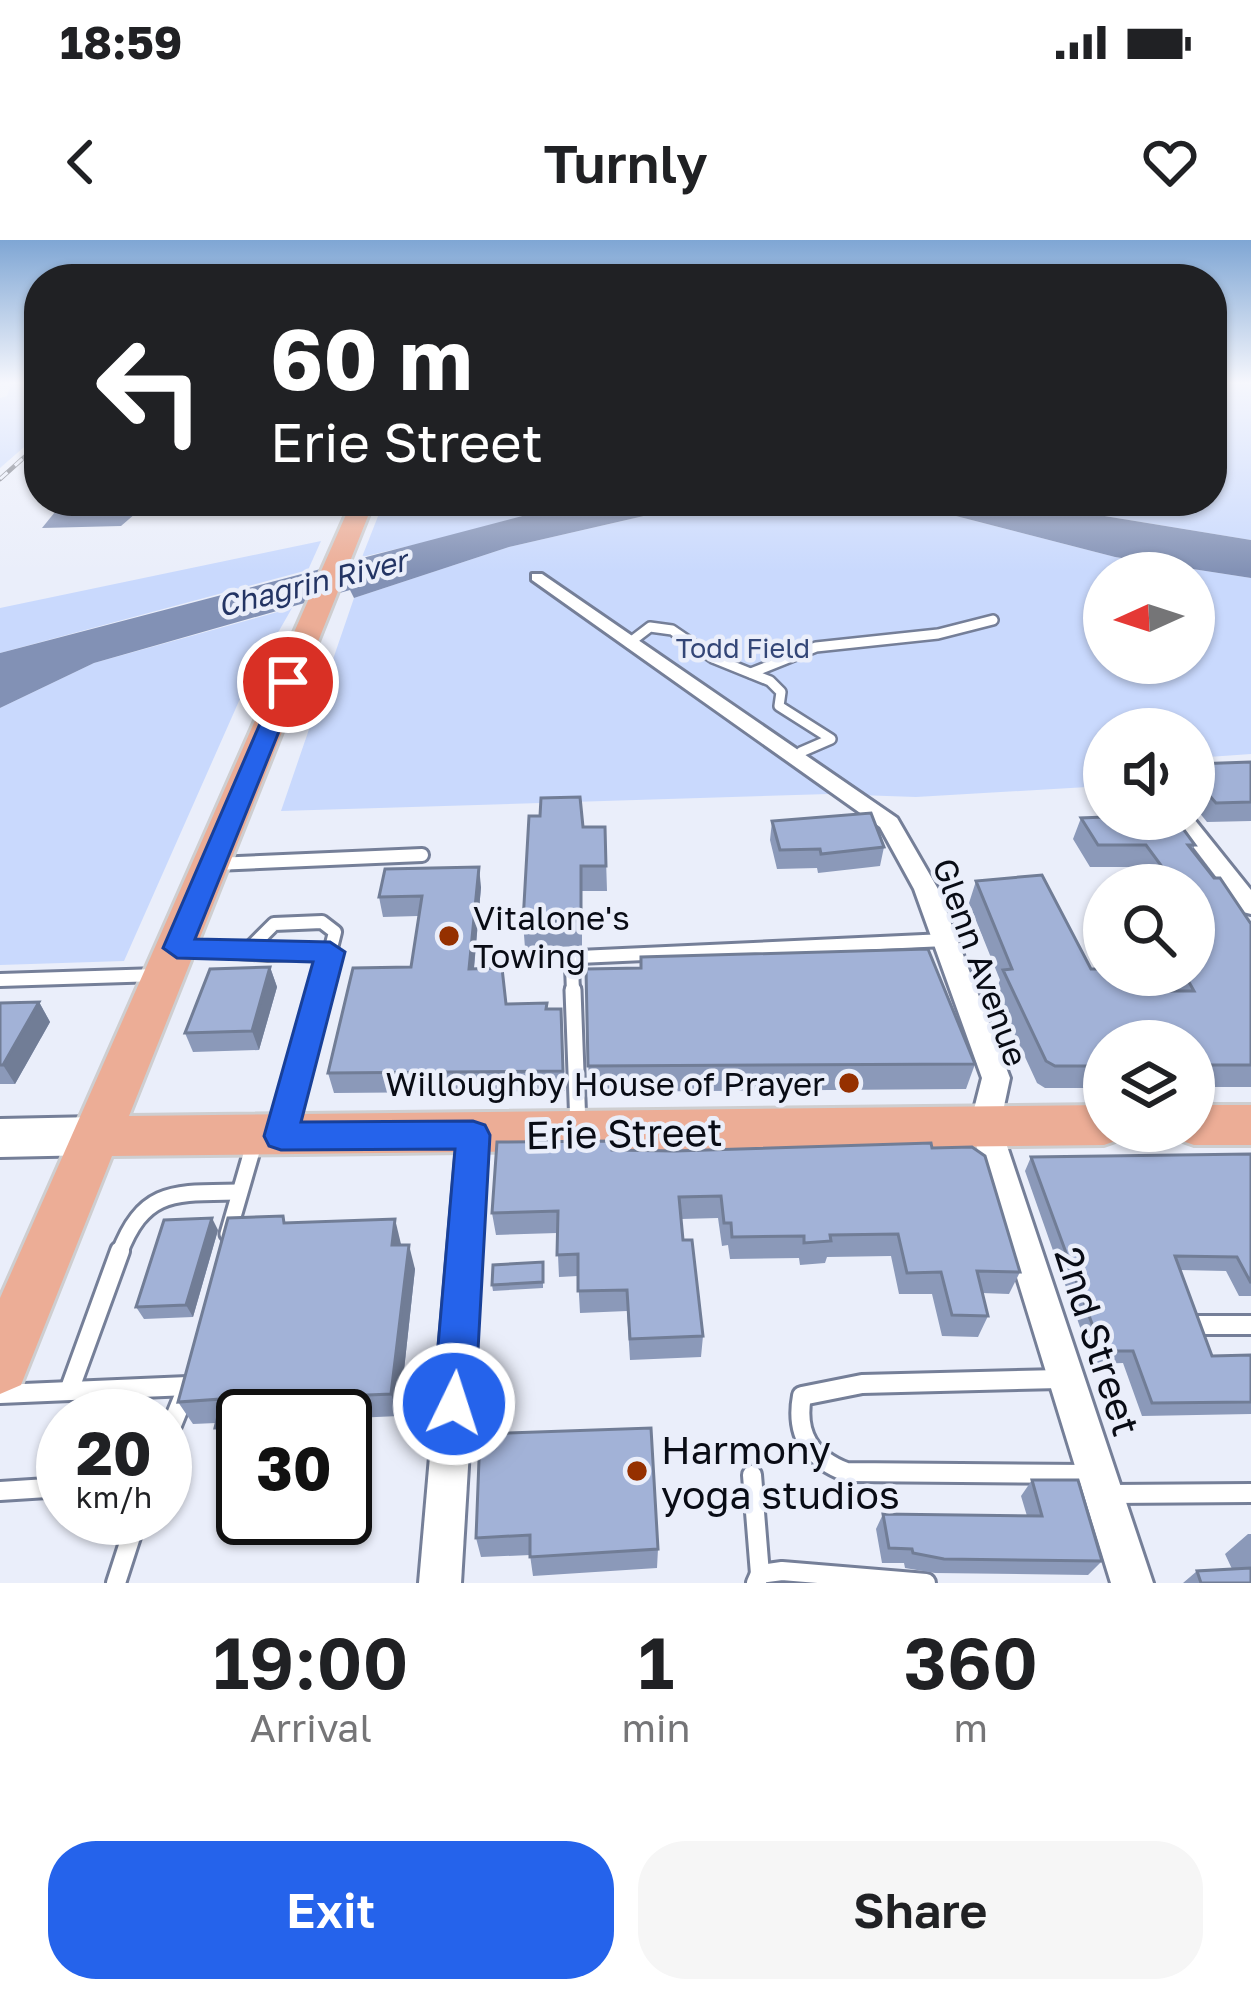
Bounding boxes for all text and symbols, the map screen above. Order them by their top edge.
text: 18:59 [60,15,182,69]
icon: back [48,129,114,195]
icon: heart [1137,129,1203,195]
text: Turnly [543,130,708,195]
text: 60 m [270,308,472,408]
icon: left [72,312,228,468]
text: Erie Street [270,409,543,474]
water label: Chagrin River [214,541,414,624]
north arrow [1083,552,1215,684]
map controls [1083,552,1215,1152]
pin [237,631,339,733]
park label: Todd Field [676,632,810,664]
icon: arrive [255,649,321,715]
button: sound [1083,708,1215,840]
street label: Glenn Avenue [925,853,1037,1071]
button: search [1083,864,1215,996]
place label: Vitalone's Towing [473,898,630,975]
marker: Vitalone's Towing [436,923,462,949]
button: layers [1083,1020,1215,1152]
place label: Willoughby House of Prayer [386,1064,825,1103]
marker: Willoughby House of Prayer [836,1070,862,1096]
street label: Erie Street [525,1108,723,1158]
street label: 2nd Street [1045,1241,1151,1441]
position arrow [391,1341,517,1467]
speed limit sign: 30 [216,1389,372,1545]
text: 20 [76,1416,152,1488]
place label: Harmony yoga studios [661,1426,900,1518]
marker: Harmony yoga studios [624,1458,650,1484]
text: km/h [76,1479,152,1515]
text: 19:00 [213,1618,409,1705]
text: 1 [638,1618,674,1705]
text: 360 [904,1618,1038,1705]
text: Arrival [250,1704,372,1751]
text: min [622,1704,691,1751]
text: m [953,1704,988,1751]
button: Exit [48,1841,614,1979]
button: Share [638,1841,1203,1979]

